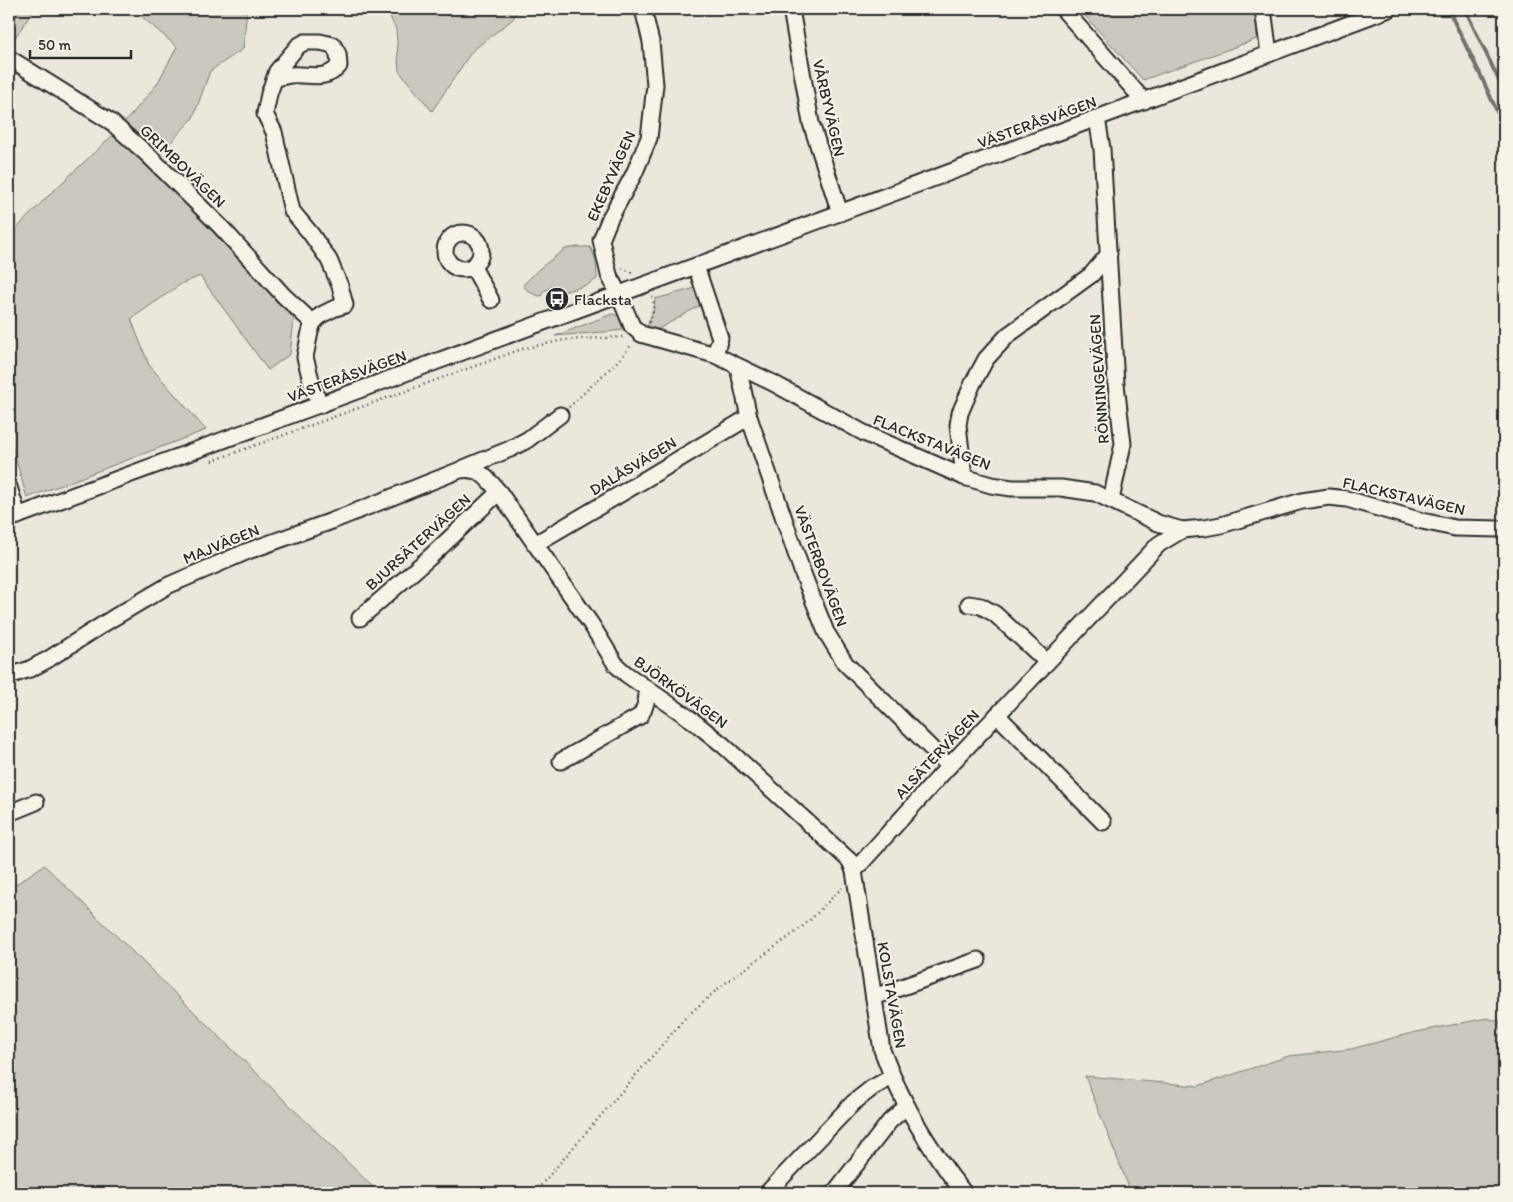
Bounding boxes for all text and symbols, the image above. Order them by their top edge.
scale bar [30,28,131,60]
text: 50 m [38,36,71,54]
street label: VÅRBYVÄGEN [809,58,849,158]
street label: VÄSTERÅSVÄGEN [975,92,1099,152]
street label: GRIMBOVÄGEN [136,120,230,212]
street label: EKEBYVÄGEN [583,128,639,224]
bus stop icon: Flacksta [544,286,570,312]
place label: Flacksta [574,290,632,309]
street label: RÖNNINGEVÄGEN [1085,314,1113,444]
street label: VÄSTERÅSVÄGEN [285,346,409,406]
street label: FLACKSTAVÄGEN [870,410,994,474]
street label: DALÅSVÄGEN [586,433,680,499]
street label: FLACKSTAVÄGEN [1341,473,1467,519]
street label: BJURSÄTERVÄGEN [361,490,475,594]
street label: VÄSTERBOVÄGEN [790,503,852,629]
street label: MAJVÄGEN [180,520,262,568]
street label: BJÖRKÖVÄGEN [630,652,732,732]
street label: ALSÄTERVÄGEN [891,705,983,803]
street label: KOLSTAVÄGEN [873,940,911,1050]

